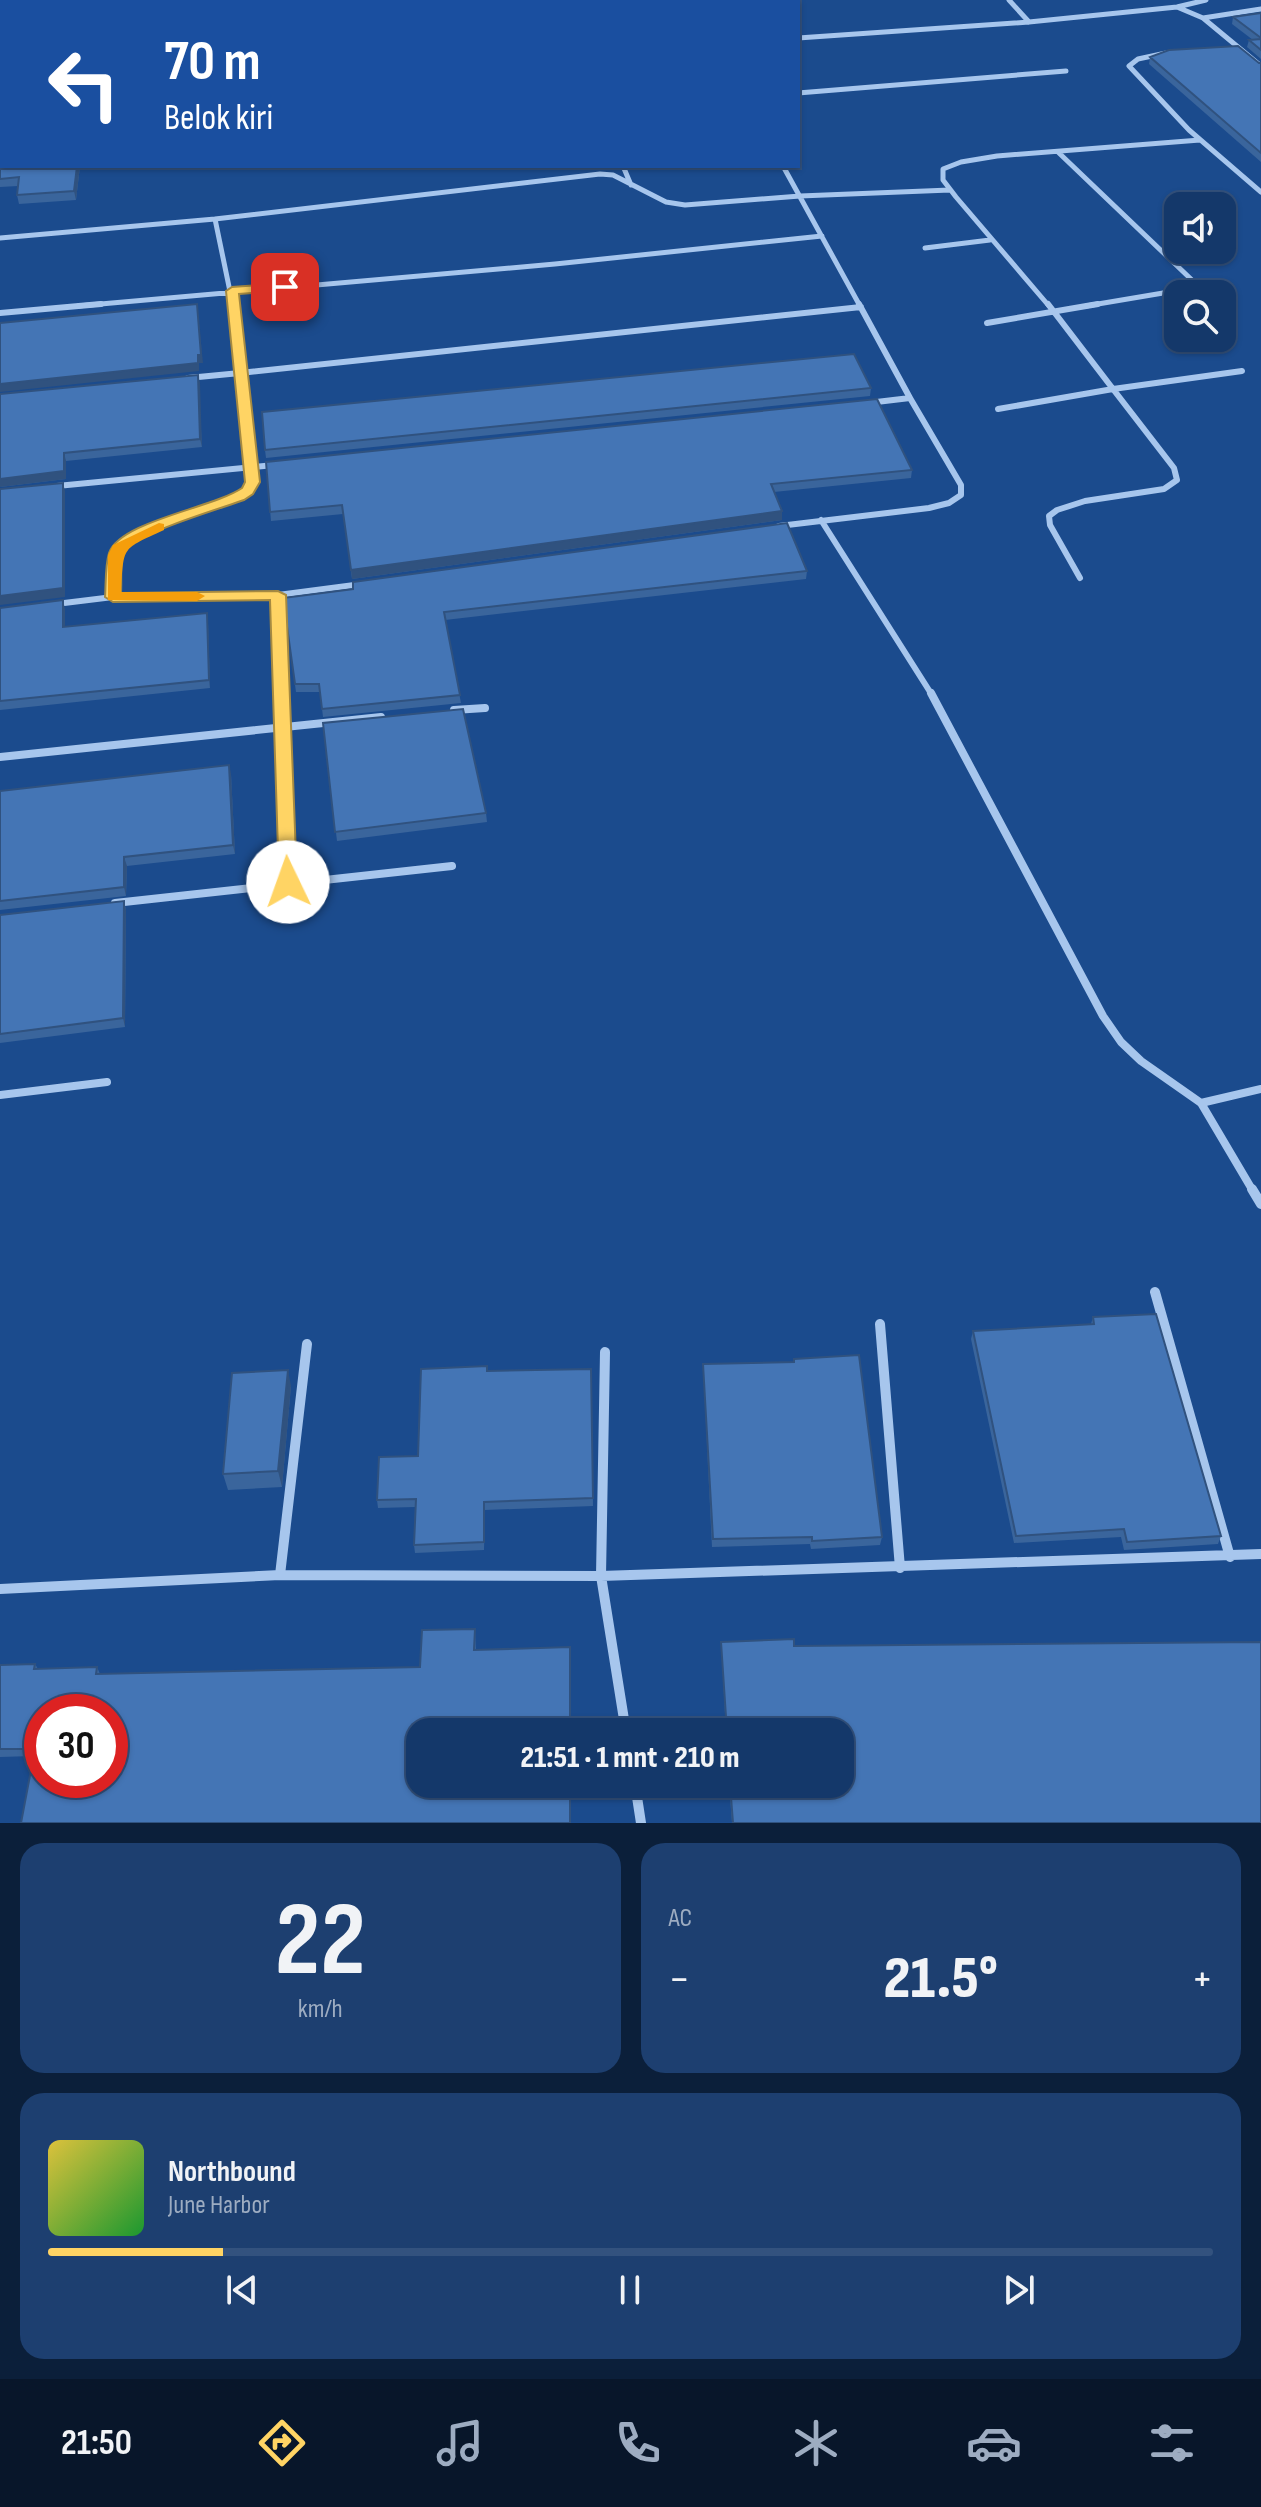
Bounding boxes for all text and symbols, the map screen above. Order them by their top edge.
text: 70 m [164,29,261,96]
icon: left [32,32,136,136]
text: Belok kiri [164,97,273,140]
map controls [1164,192,1236,352]
button: sound [1164,192,1236,264]
pin [251,253,319,321]
icon: arrive [263,265,307,309]
button: search [1164,280,1236,352]
position arrow [246,840,330,924]
speed limit sign: 30 [24,1694,128,1798]
text: 21:51 · 1 mnt · 210 m [520,1740,740,1776]
text: 22 [275,1879,366,2004]
text: AC [669,1903,692,1934]
text: 21.5° [884,1943,998,2015]
text: − [669,1953,690,2006]
text: + [1191,1953,1213,2006]
text: km/h [298,1994,343,2025]
text: Northbound [168,2154,296,2190]
text: June Harbor [168,2190,270,2221]
icon: previous [220,2268,264,2312]
icon: pause [608,2268,652,2312]
icon: next [997,2268,1041,2312]
icon: directions [254,2415,310,2471]
icon: music [432,2415,488,2471]
icon: phone [610,2415,666,2471]
icon: climate [788,2415,844,2471]
icon: car [966,2415,1022,2471]
icon: filters [1144,2415,1200,2471]
text: 21:50 [61,2422,132,2465]

